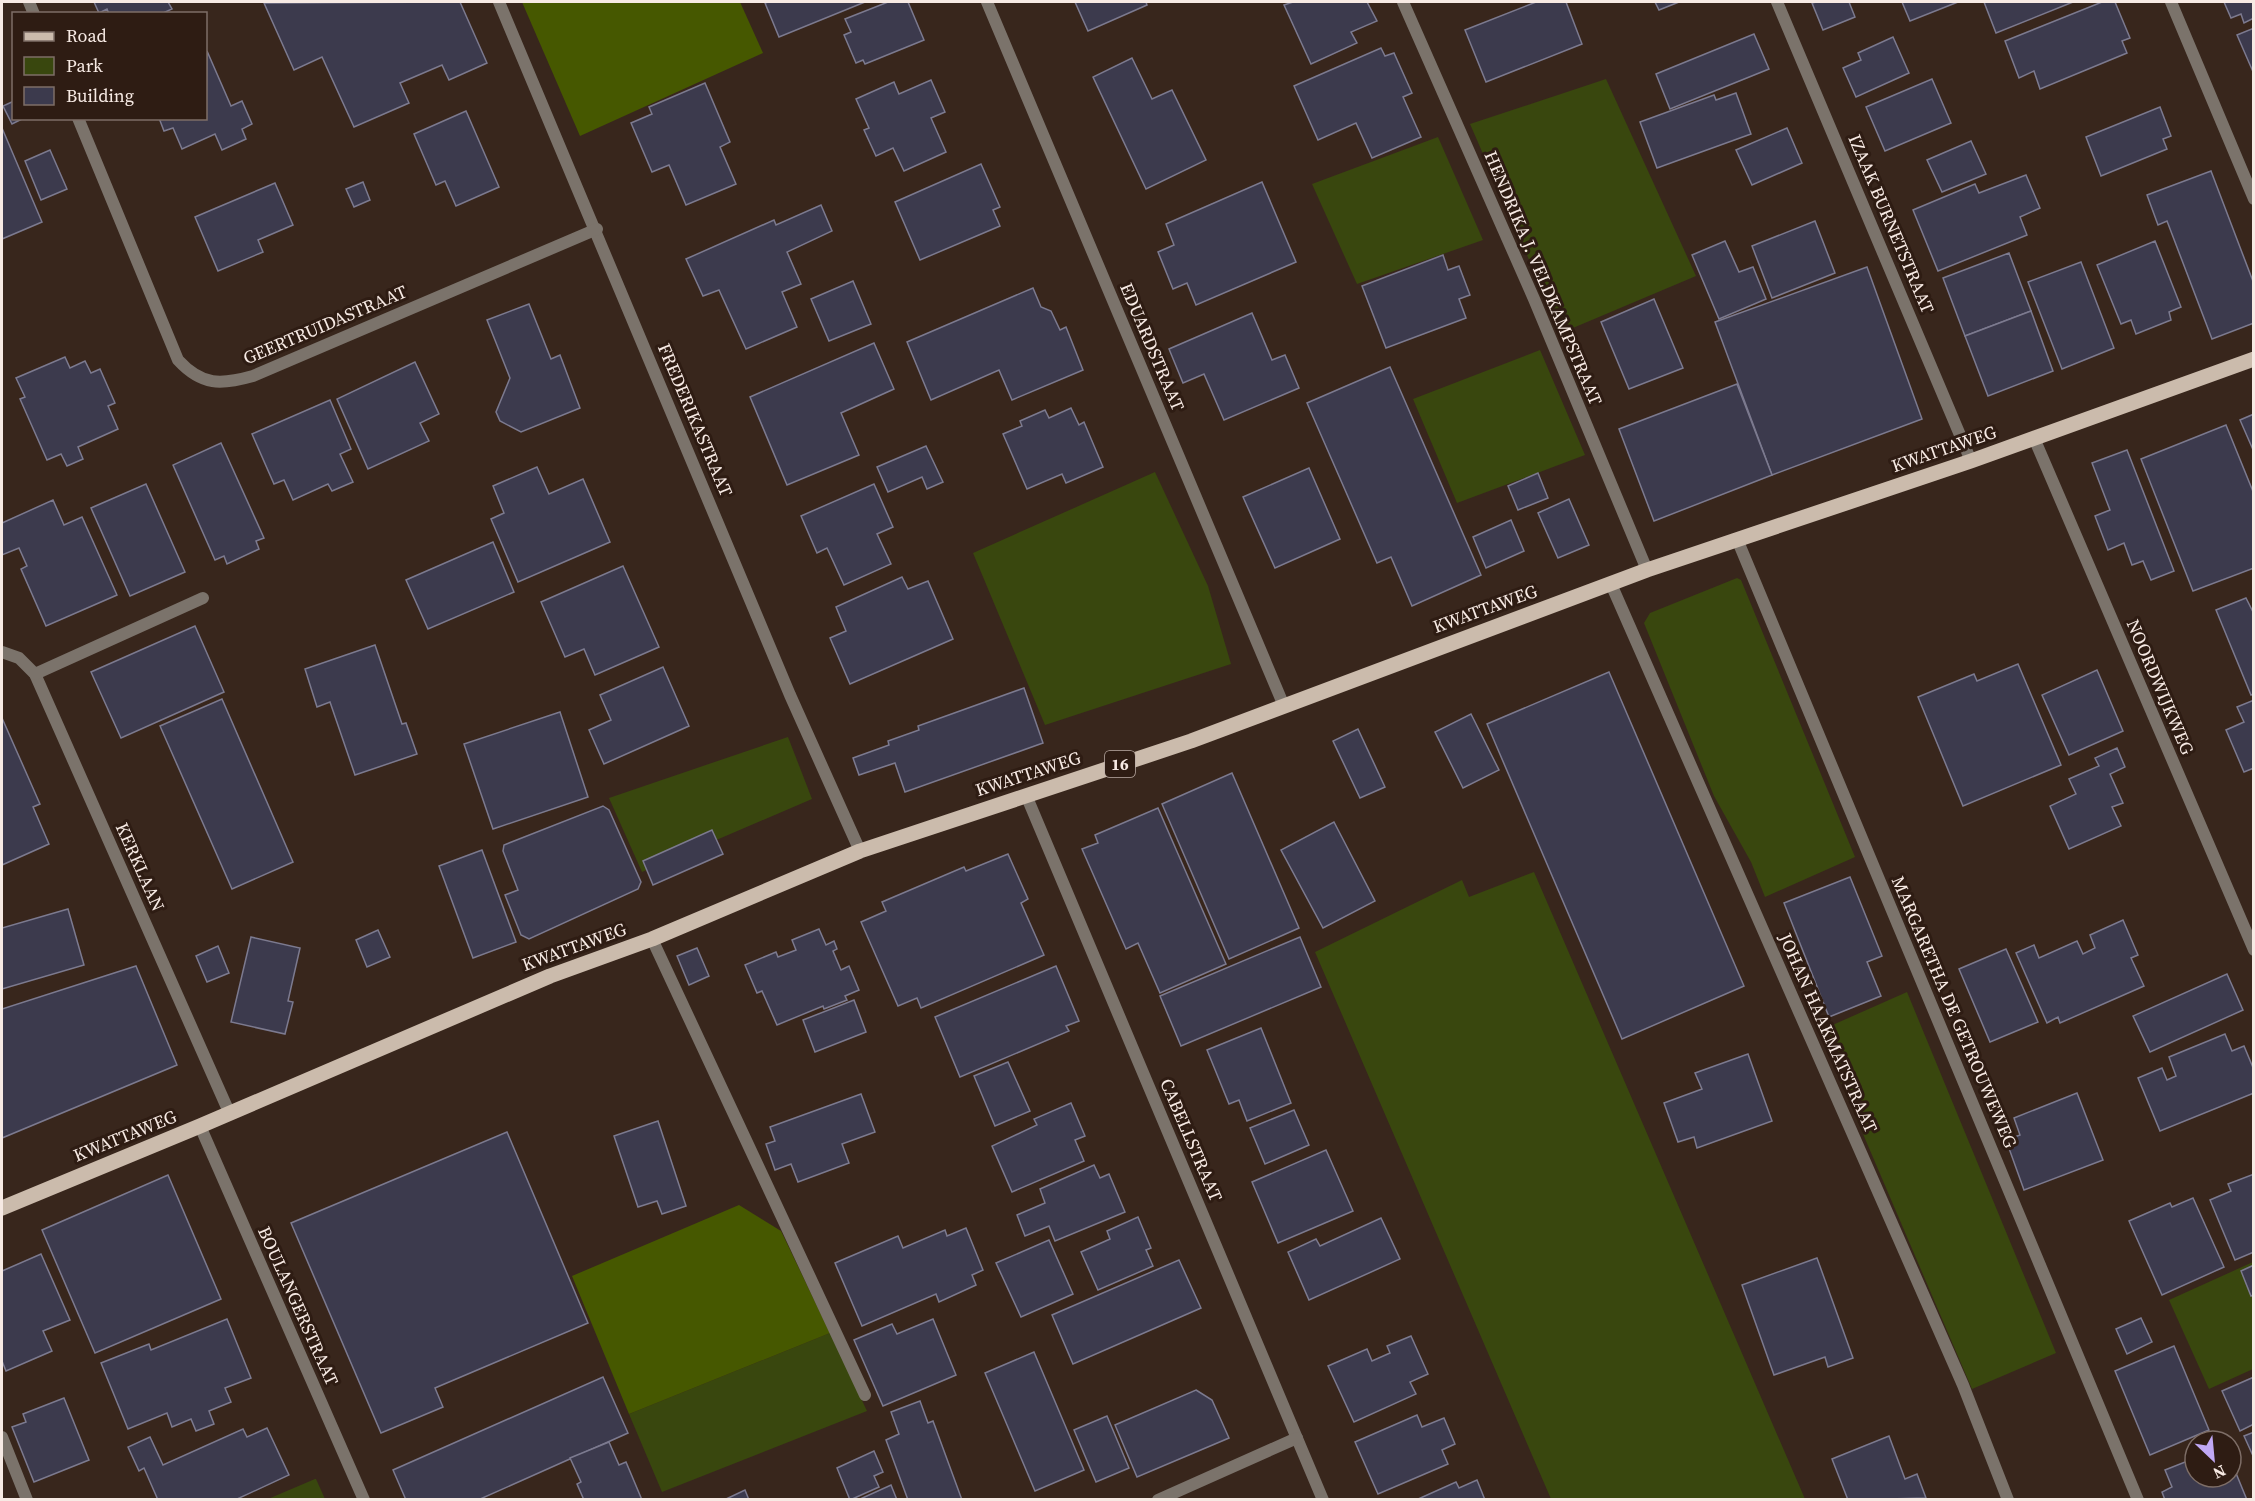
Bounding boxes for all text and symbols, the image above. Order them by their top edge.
legend [12,12,207,120]
text: Road [66,23,107,48]
text: Park [66,53,103,78]
text: Building [66,83,134,108]
street label: IZAAK BURNETSTRAAT [1842,130,1941,317]
street label: HENDRIKA J. VELDKAMPSTRAAT [1478,147,1609,409]
street label: GEERTRUIDASTRAAT [239,279,411,370]
street label: EDUARDSTRAAT [1114,279,1191,415]
street label: FREDERIKASTRAAT [652,339,739,500]
street label: KWATTAWEG [1888,419,2000,478]
street label: KWATTAWEG [1429,578,1540,639]
street label: NOORDWIJKWEG [2121,615,2200,758]
street label: KWATTAWEG [972,745,1084,802]
road number: 16 [1105,751,1135,777]
street label: KERKLAAN [110,819,171,915]
street label: MARGARETHA DE GETROUWEWEG [1886,872,2023,1152]
street label: KWATTAWEG [518,916,629,977]
street label: JOHAN HAAKMATSTRAAT [1773,928,1884,1137]
street label: CABELLSTRAAT [1154,1074,1229,1205]
street label: KWATTAWEG [69,1103,180,1168]
street label: BOULANGERSTRAAT [252,1222,345,1390]
north arrow [2183,1429,2243,1489]
text: N [2209,1460,2230,1485]

